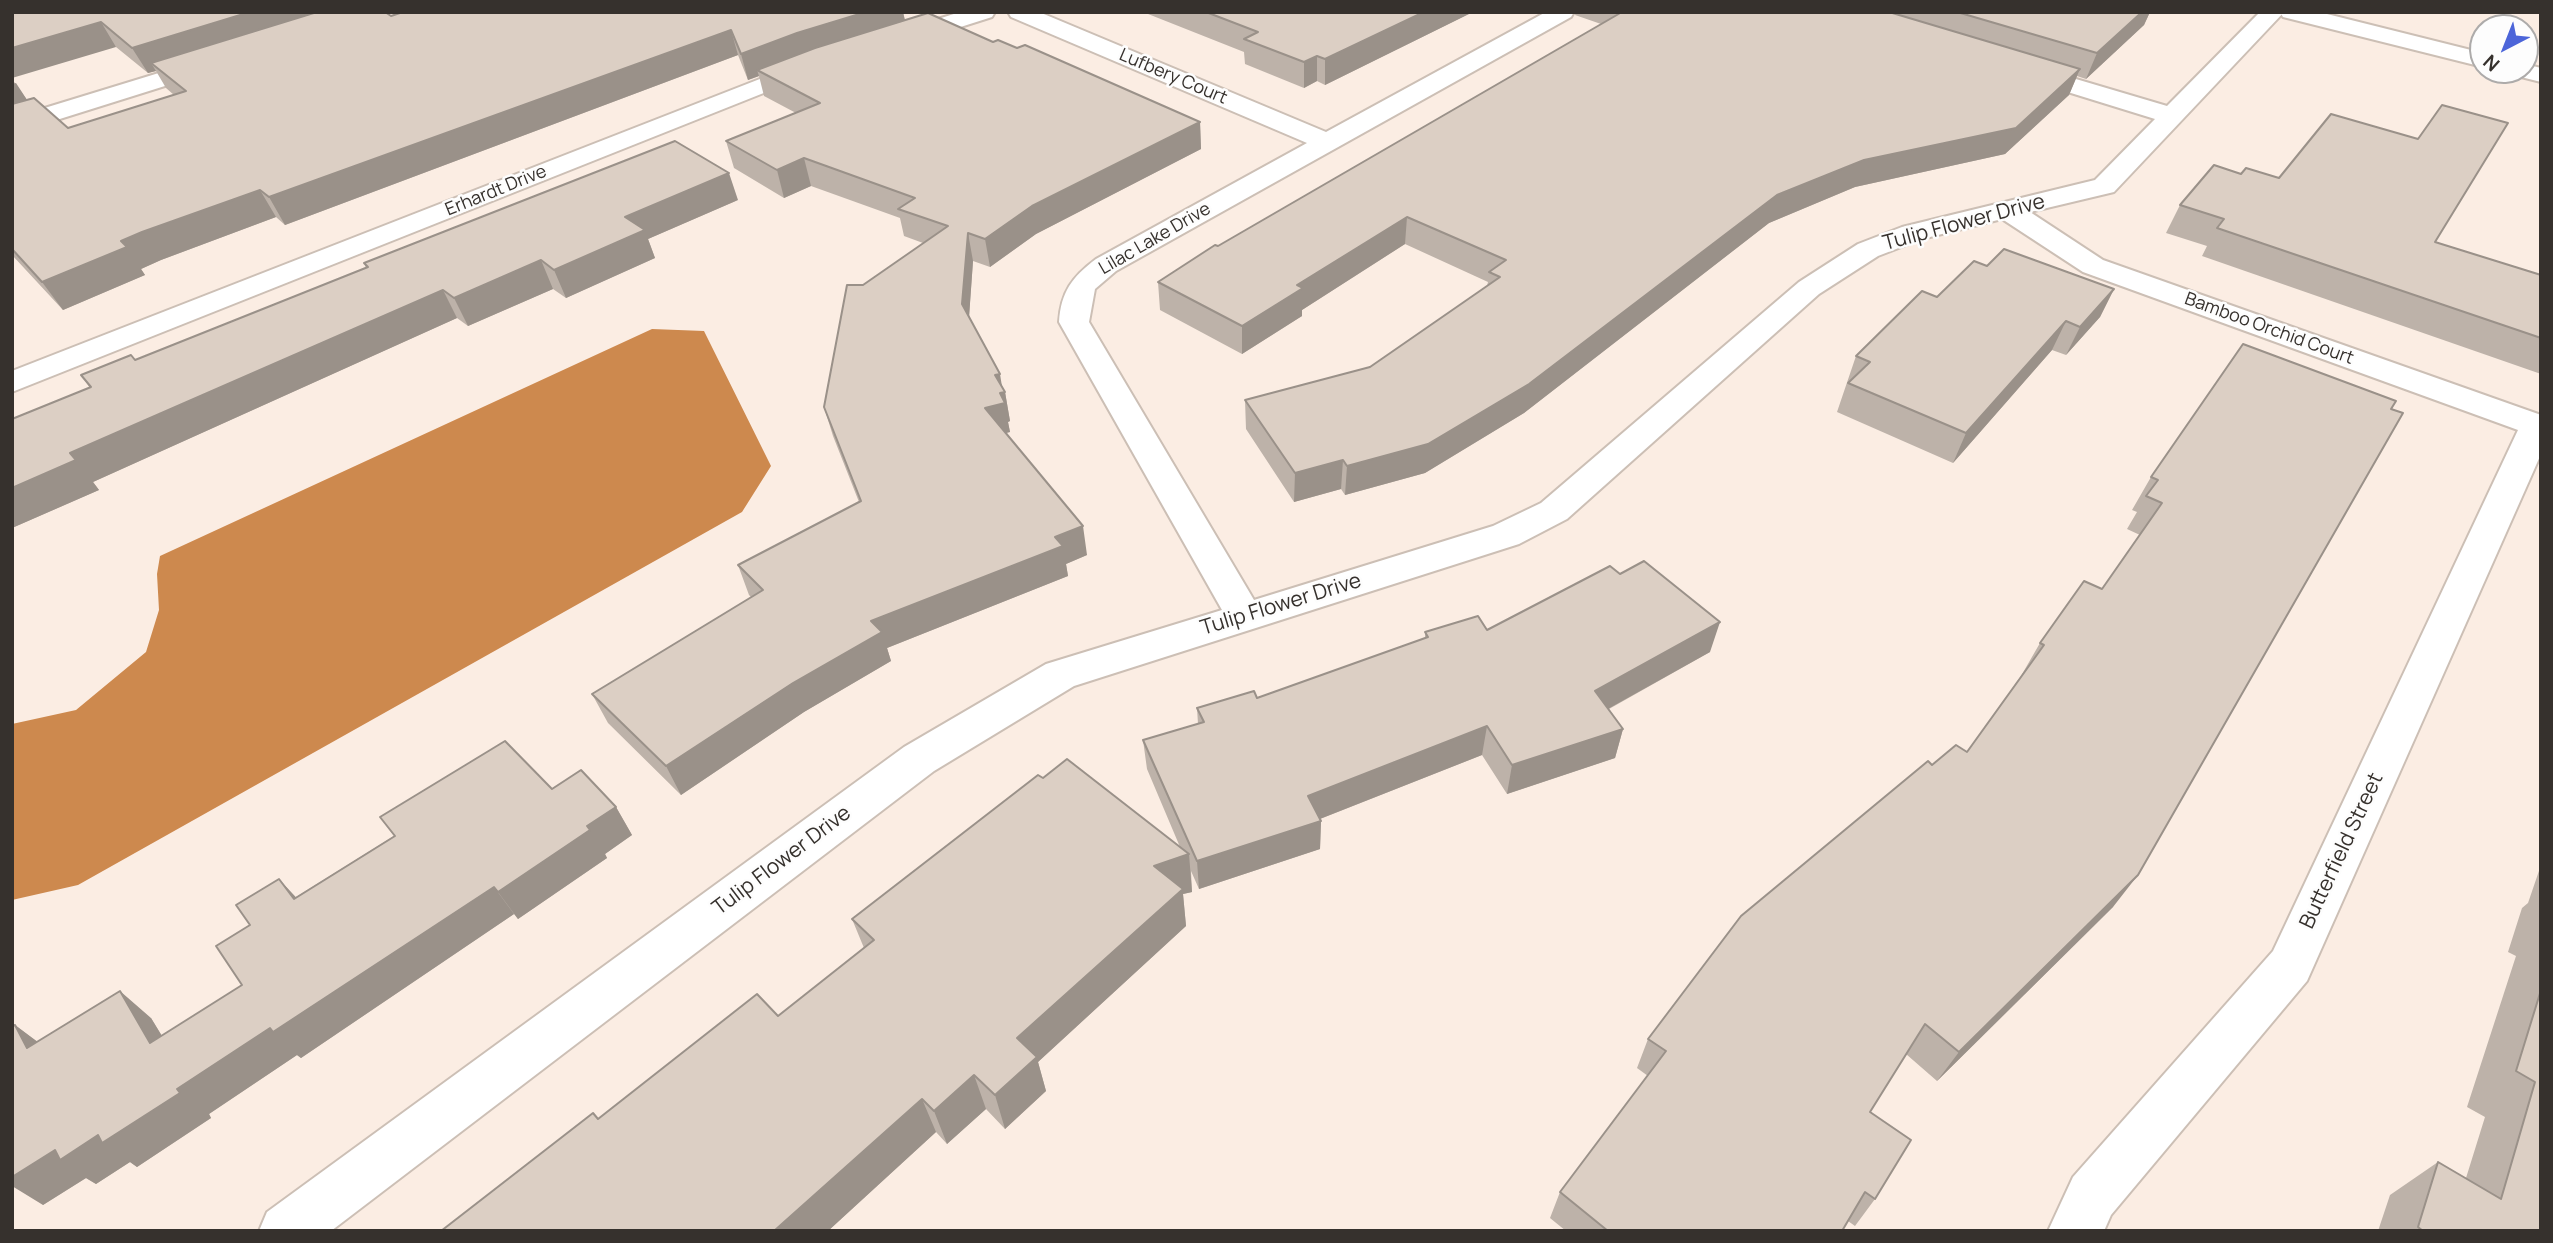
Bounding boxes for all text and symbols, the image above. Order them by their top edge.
north arrow [2469,14,2539,84]
street label: Lufbery Court [1116,45,1230,109]
text: N [2478,49,2505,77]
street label: Erhardt Drive [442,161,550,221]
street label: Tulip Flower Drive [1880,189,2048,257]
street label: Lilac Lake Drive [1095,198,1215,280]
street label: Bamboo Orchid Court [2182,288,2356,370]
street label: Tulip Flower Drive [1198,569,1364,641]
street label: Butterfield Street [2295,769,2389,933]
street label: Tulip Flower Drive [708,801,856,921]

